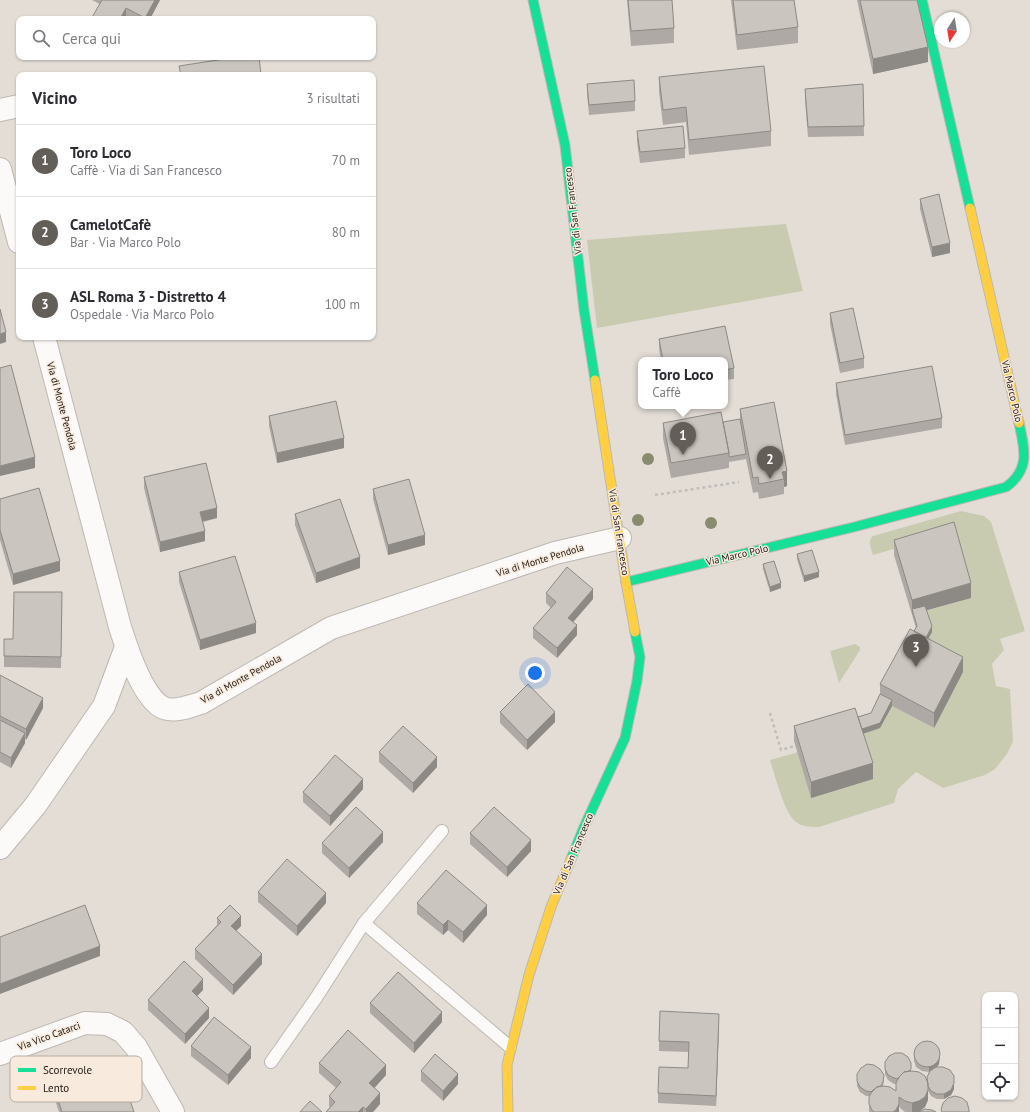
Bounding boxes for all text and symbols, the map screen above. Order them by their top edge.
north arrow [934,12,970,48]
search box [16,16,376,60]
icon: search [30,27,52,49]
text: Cerca qui [62,29,121,48]
text: Vicino [32,87,77,109]
text: 3 risultati [307,90,360,107]
text: Toro Loco [70,143,131,162]
text: 1 [41,152,49,169]
text: 70 m [332,152,360,169]
text: Caffè · Via di San Francesco [70,162,222,179]
street label: Via di San Francesco [561,167,585,256]
text: CamelotCafè [70,215,151,234]
text: 2 [41,224,49,241]
text: 80 m [332,224,360,241]
text: Bar · Via Marco Polo [70,234,181,251]
text: ASL Roma 3 - Distretto 4 [70,287,226,306]
text: 3 [41,296,49,313]
text: 100 m [325,296,360,313]
text: Ospedale · Via Marco Polo [70,306,214,323]
popup [638,357,728,409]
street label: Via Marco Polo [998,358,1025,423]
street label: Via di Monte Pendola [44,359,80,452]
text: Toro Loco [652,365,714,384]
text: Caffè [652,384,681,401]
pin: 1 [670,422,696,455]
pin: 2 [757,446,783,479]
street label: Via di San Francesco [606,487,632,576]
street label: Via di Monte Pendola [494,540,585,580]
street label: Via Marco Polo [704,542,769,569]
pin: 3 [903,634,929,667]
street label: Via di Monte Pendola [197,651,284,707]
your location [525,663,545,683]
street label: Via di San Francesco [550,811,596,898]
map controls [982,992,1018,1100]
button: + [982,992,1018,1028]
street label: Via Vico Catarci [15,1019,82,1054]
button: − [982,1028,1018,1064]
legend [10,1056,142,1102]
text: Scorrevole [43,1063,93,1077]
button: locate [982,1064,1018,1100]
text: Lento [43,1081,69,1095]

